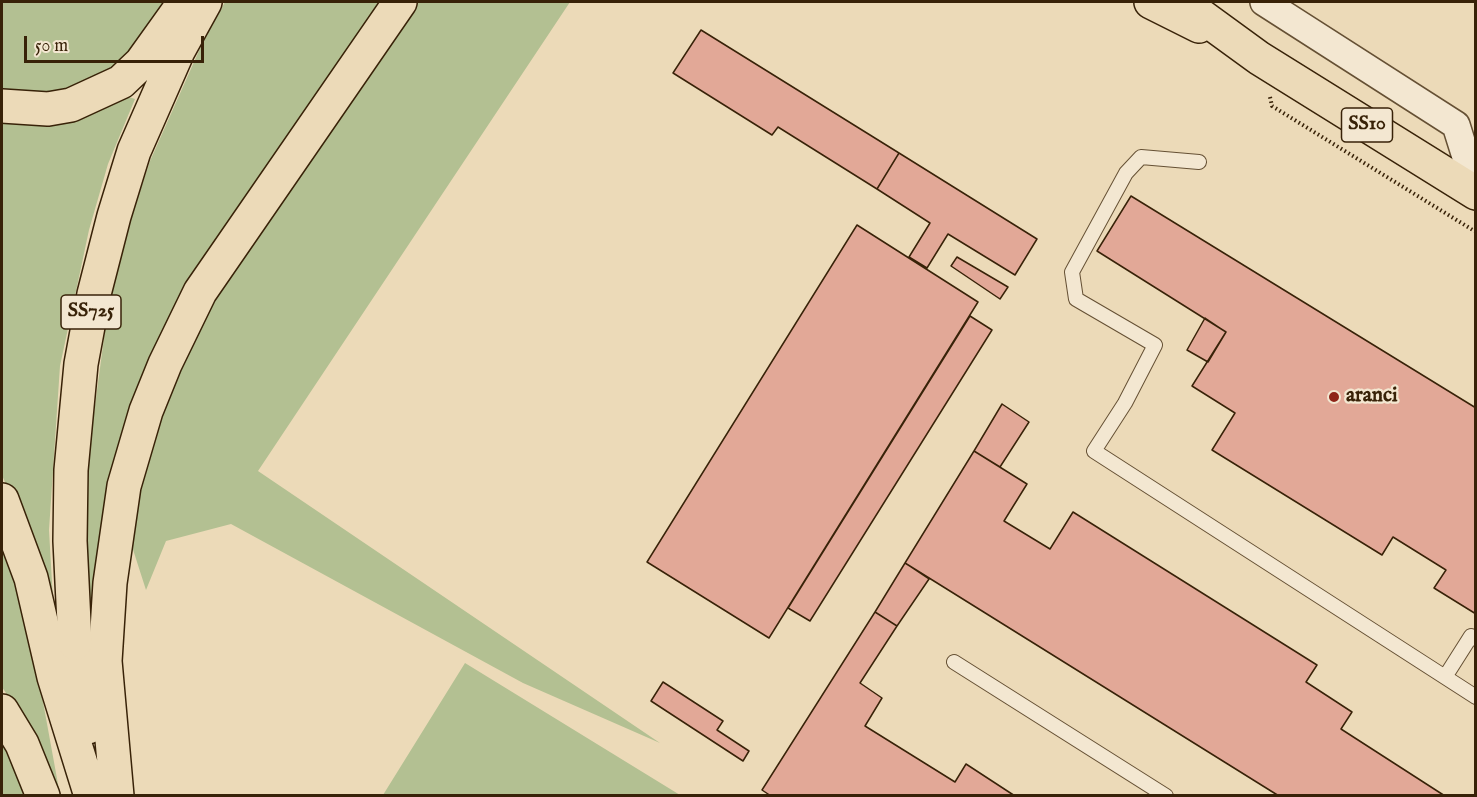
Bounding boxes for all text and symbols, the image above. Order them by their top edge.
scale bar [27,24,207,62]
text: 50 m [35,35,68,58]
road number: SS10 [1342,108,1392,142]
road number: SS725 [61,295,121,329]
place label: aranci [1346,384,1398,410]
marker: aranci [1327,390,1341,404]

